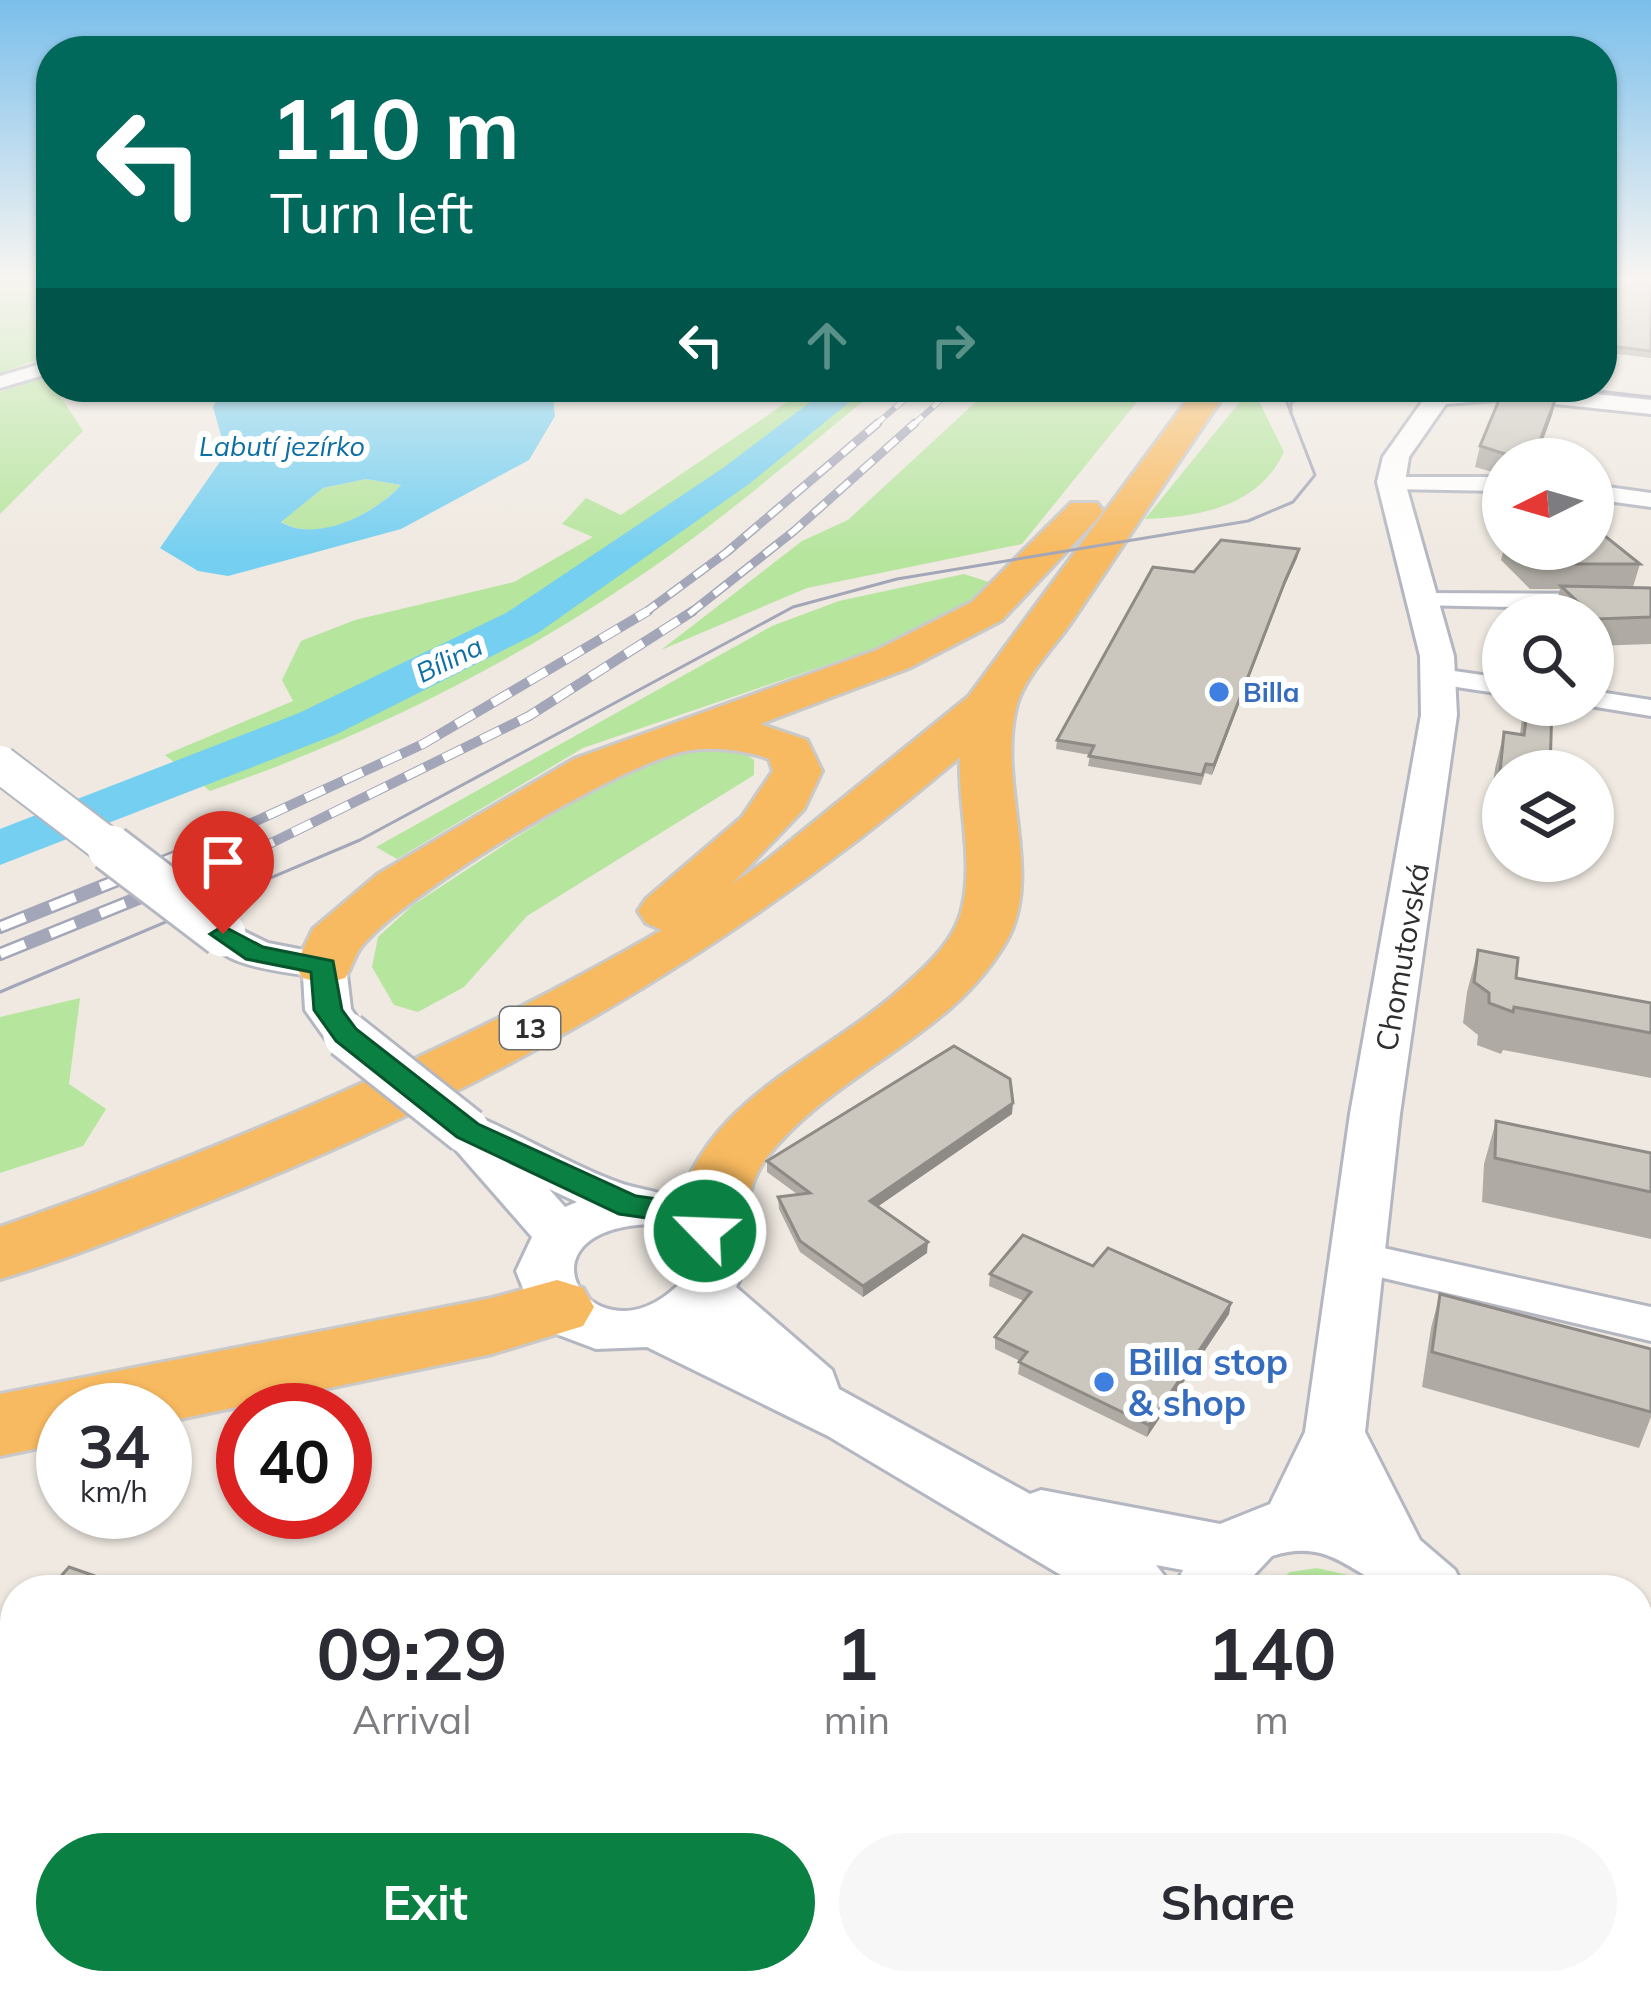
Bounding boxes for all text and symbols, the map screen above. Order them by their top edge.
text: 110 m [270,75,520,180]
icon: left [72,84,228,240]
text: Turn left [270,179,473,247]
icon: left [668,312,734,378]
icon: ahead [794,312,860,378]
icon: right [920,312,986,378]
water label: Labutí jezírko [199,429,365,463]
north arrow [1482,438,1614,570]
map controls [1482,438,1614,882]
button: search [1482,594,1614,726]
water label: Bílina [410,628,488,690]
place label: Billa [1243,675,1300,709]
marker: Billa [1206,679,1232,705]
button: layers [1482,750,1614,882]
pin [172,811,274,934]
icon: arrive [190,829,256,895]
street label: Chomutovská [1367,860,1437,1054]
road number: 13 [500,1007,560,1049]
position arrow [642,1168,768,1294]
place label: Billa stop & shop [1128,1339,1288,1425]
marker: Billa stop & shop [1091,1369,1117,1395]
speed limit sign: 40 [216,1383,372,1539]
text: 34 [78,1408,150,1483]
text: km/h [80,1472,148,1510]
text: 09:29 [317,1608,507,1698]
text: 1 [835,1608,879,1698]
text: 140 [1207,1608,1336,1698]
text: Arrival [352,1695,472,1744]
text: min [824,1695,890,1744]
text: m [1254,1695,1289,1744]
button: Exit [36,1833,815,1971]
button: Share [839,1833,1617,1971]

